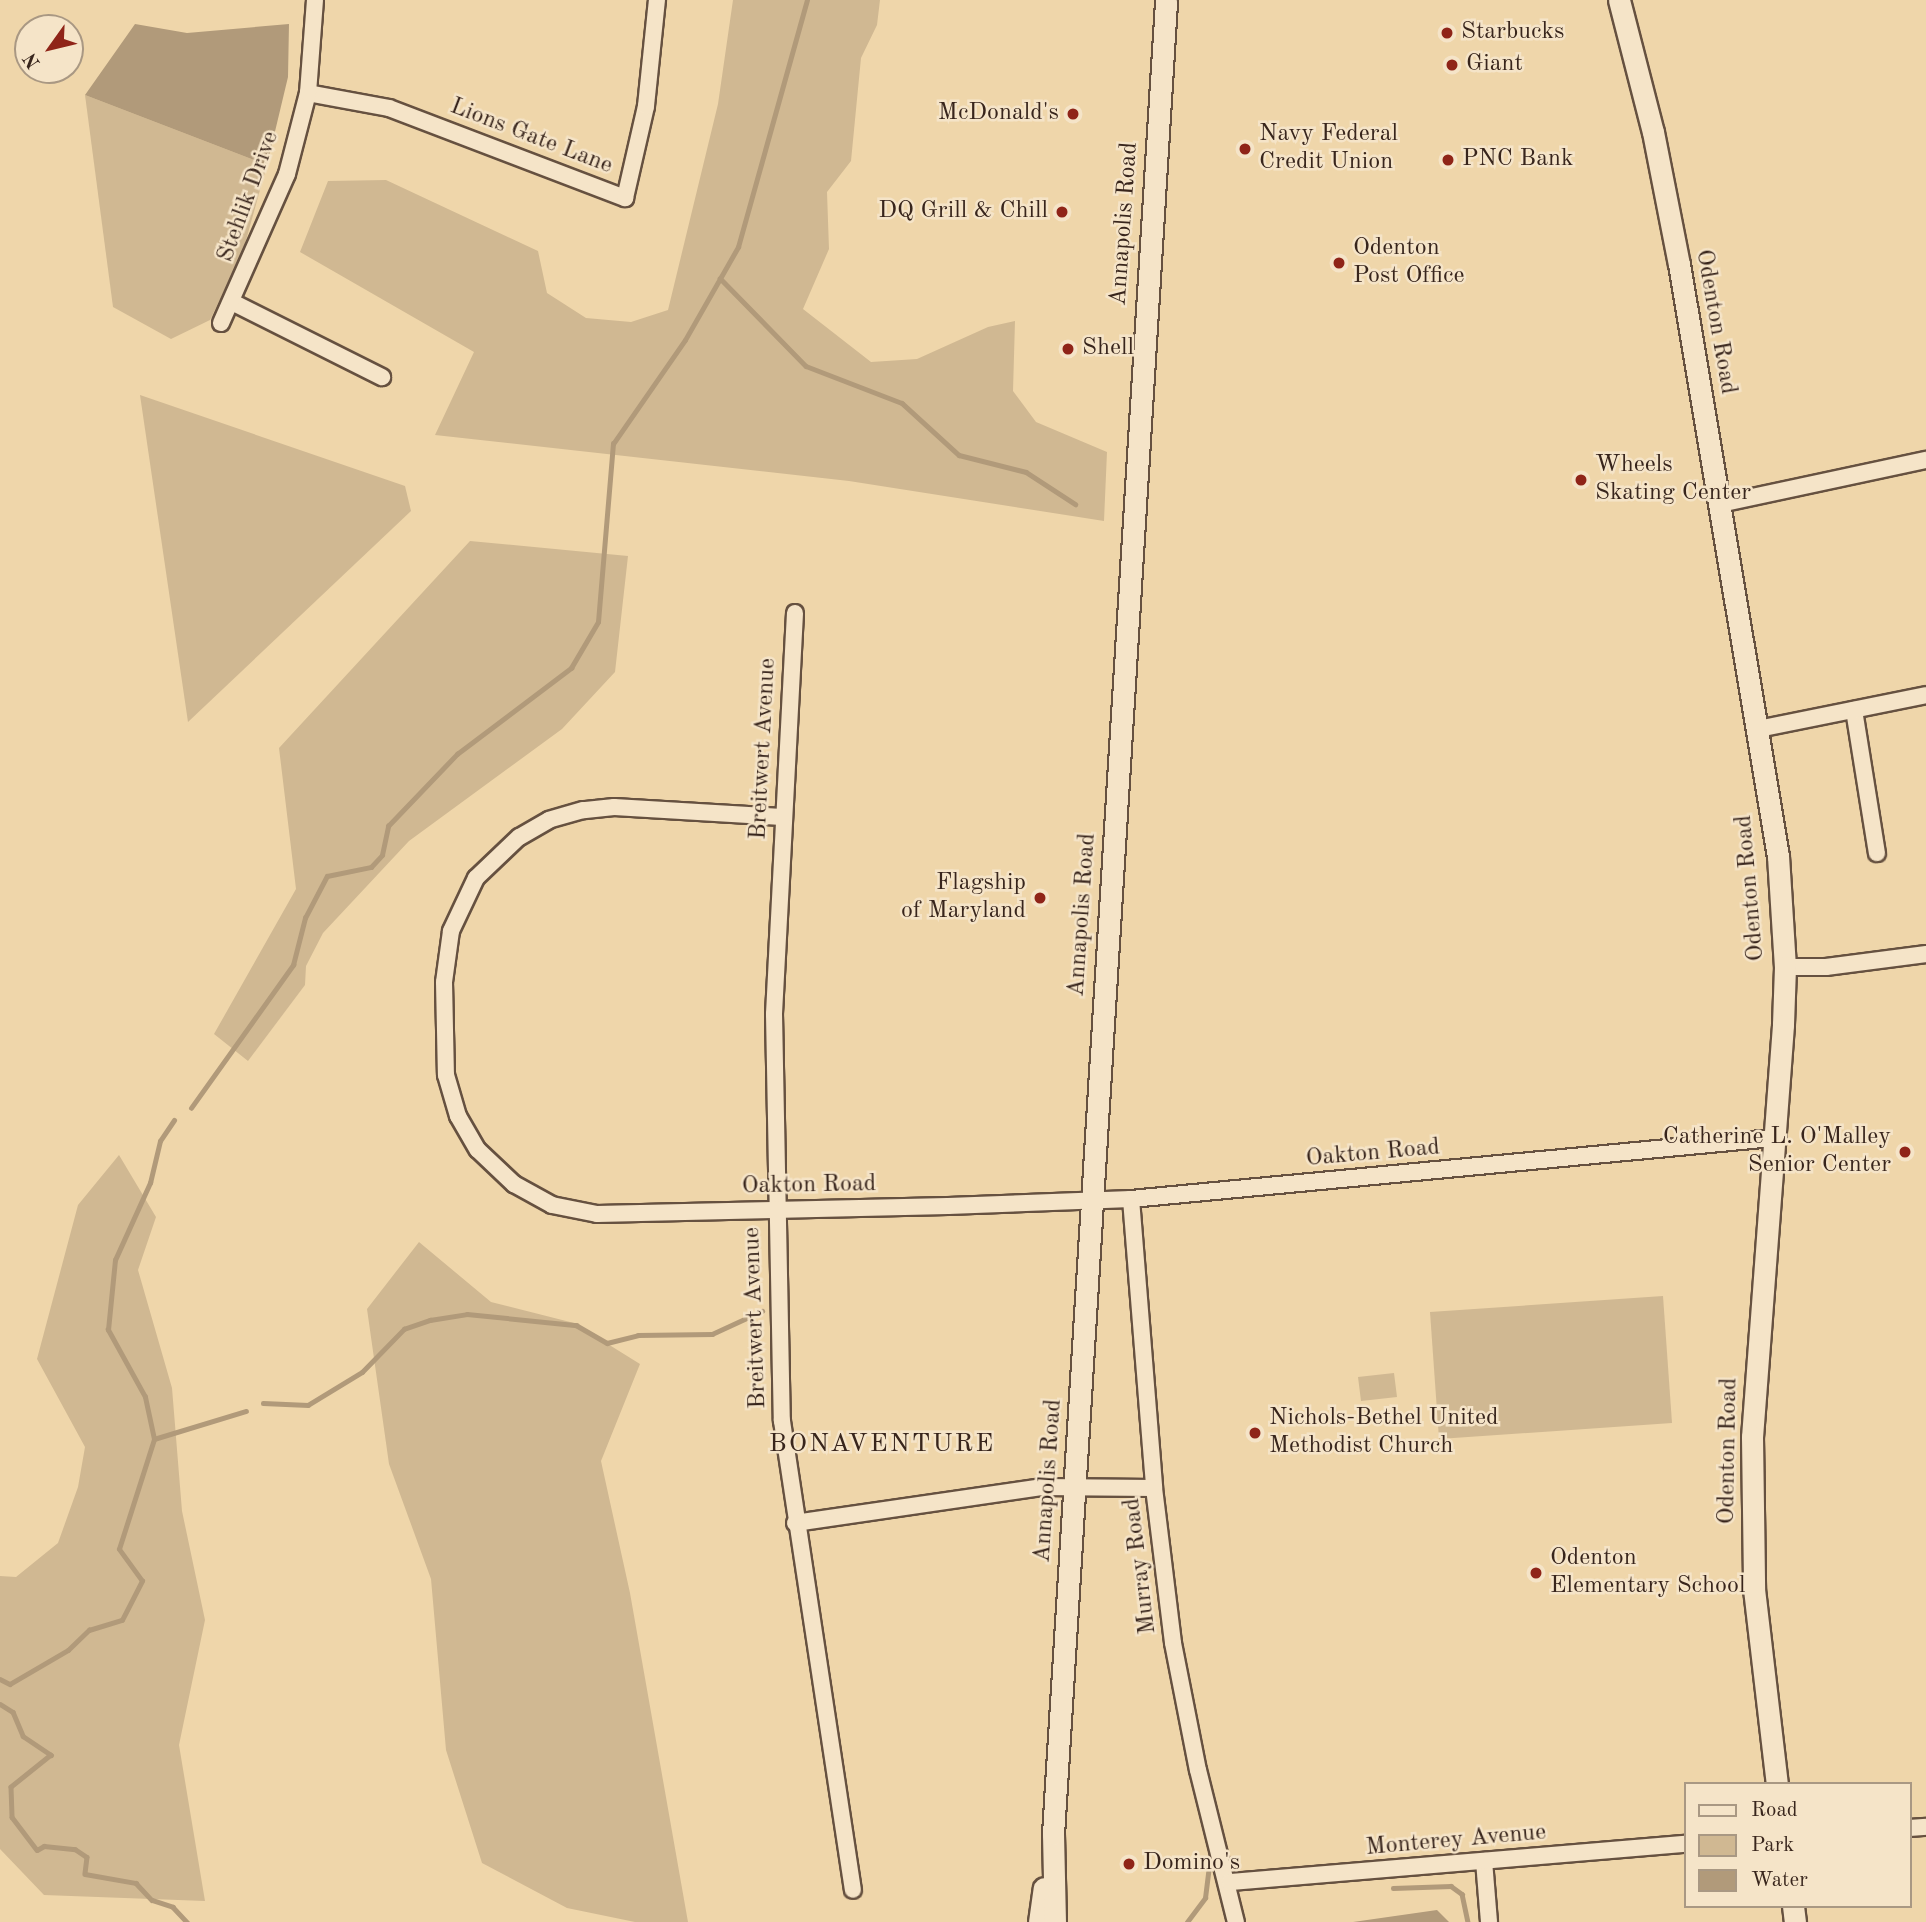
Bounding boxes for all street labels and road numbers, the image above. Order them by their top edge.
street label: Lions Gate Lane [446,93,616,181]
street label: Stehlik Drive [212,128,286,266]
street label: Annapolis Road [1105,141,1145,307]
street label: Odenton Road [1688,247,1742,397]
street label: Breitwert Avenue [745,657,783,841]
street label: Odenton Road [1730,814,1772,962]
street label: Annapolis Road [1063,832,1103,998]
street label: Oakton Road [1305,1134,1441,1174]
street label: Oakton Road [741,1170,877,1202]
street label: Breitwert Avenue [738,1227,774,1409]
street label: Odenton Road [1713,1377,1745,1525]
street label: Annapolis Road [1029,1398,1069,1564]
street label: Murray Road [1118,1496,1164,1636]
street label: Monterey Avenue [1365,1819,1547,1863]

